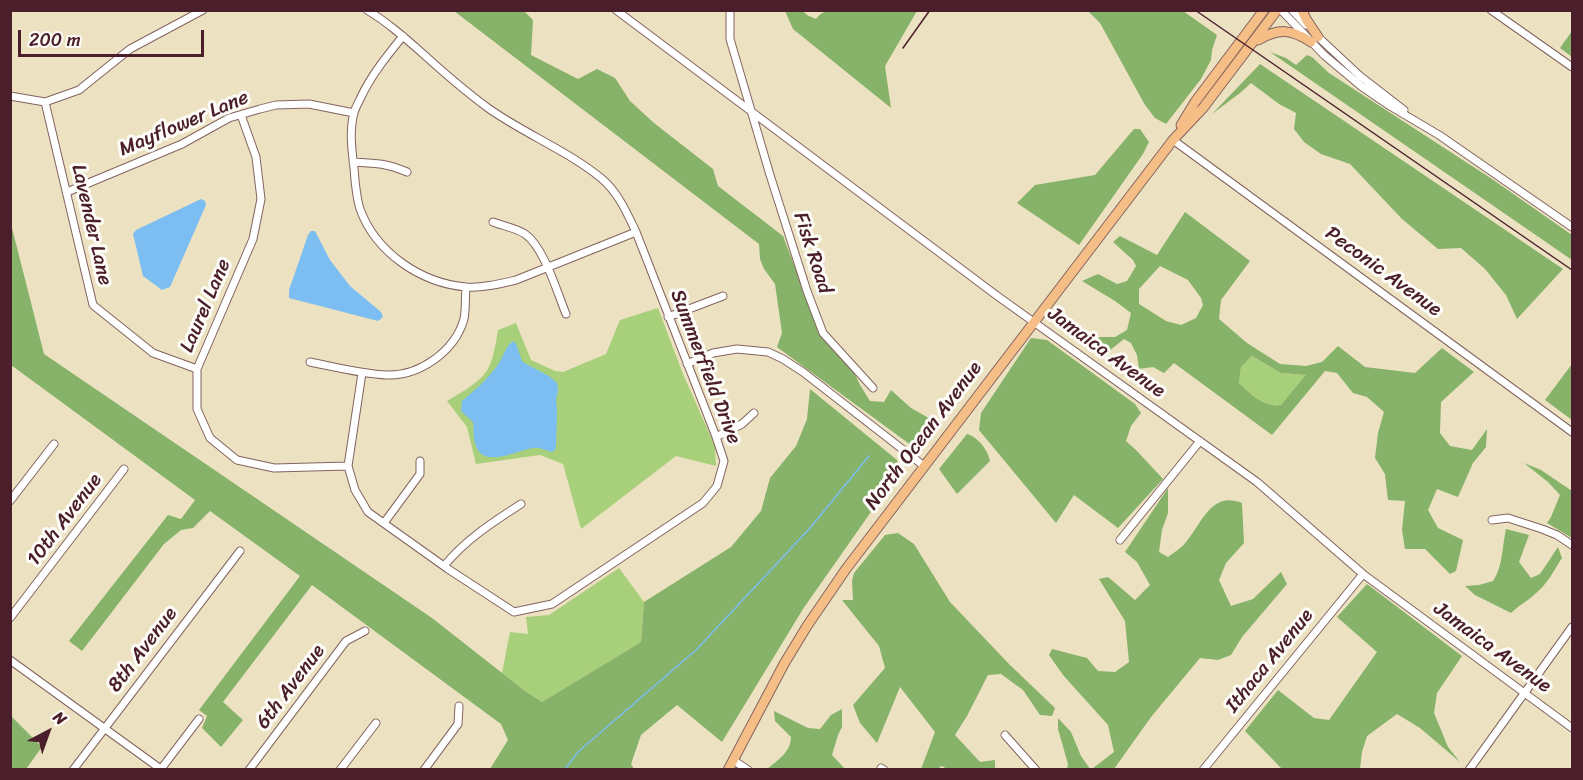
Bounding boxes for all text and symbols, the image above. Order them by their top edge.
scale bar [21,18,207,56]
text: 200 m [29,24,81,56]
street label: Mayflower Lane [116,86,252,162]
street label: Lavender Lane [65,162,117,288]
street label: Fisk Road [788,209,836,297]
street label: Peconic Avenue [1320,222,1446,322]
street label: Laurel Lane [176,256,236,356]
street label: Summerfield Drive [664,286,746,448]
street label: Jamaica Avenue [1043,302,1169,404]
street label: North Ocean Avenue [860,357,988,515]
street label: 10th Avenue [22,469,108,571]
street label: Jamaica Avenue [1429,597,1555,699]
street label: 8th Avenue [103,603,183,697]
street label: Ithaca Avenue [1221,604,1319,718]
street label: 6th Avenue [251,640,331,734]
north arrow [18,702,78,762]
text: N [46,703,74,733]

